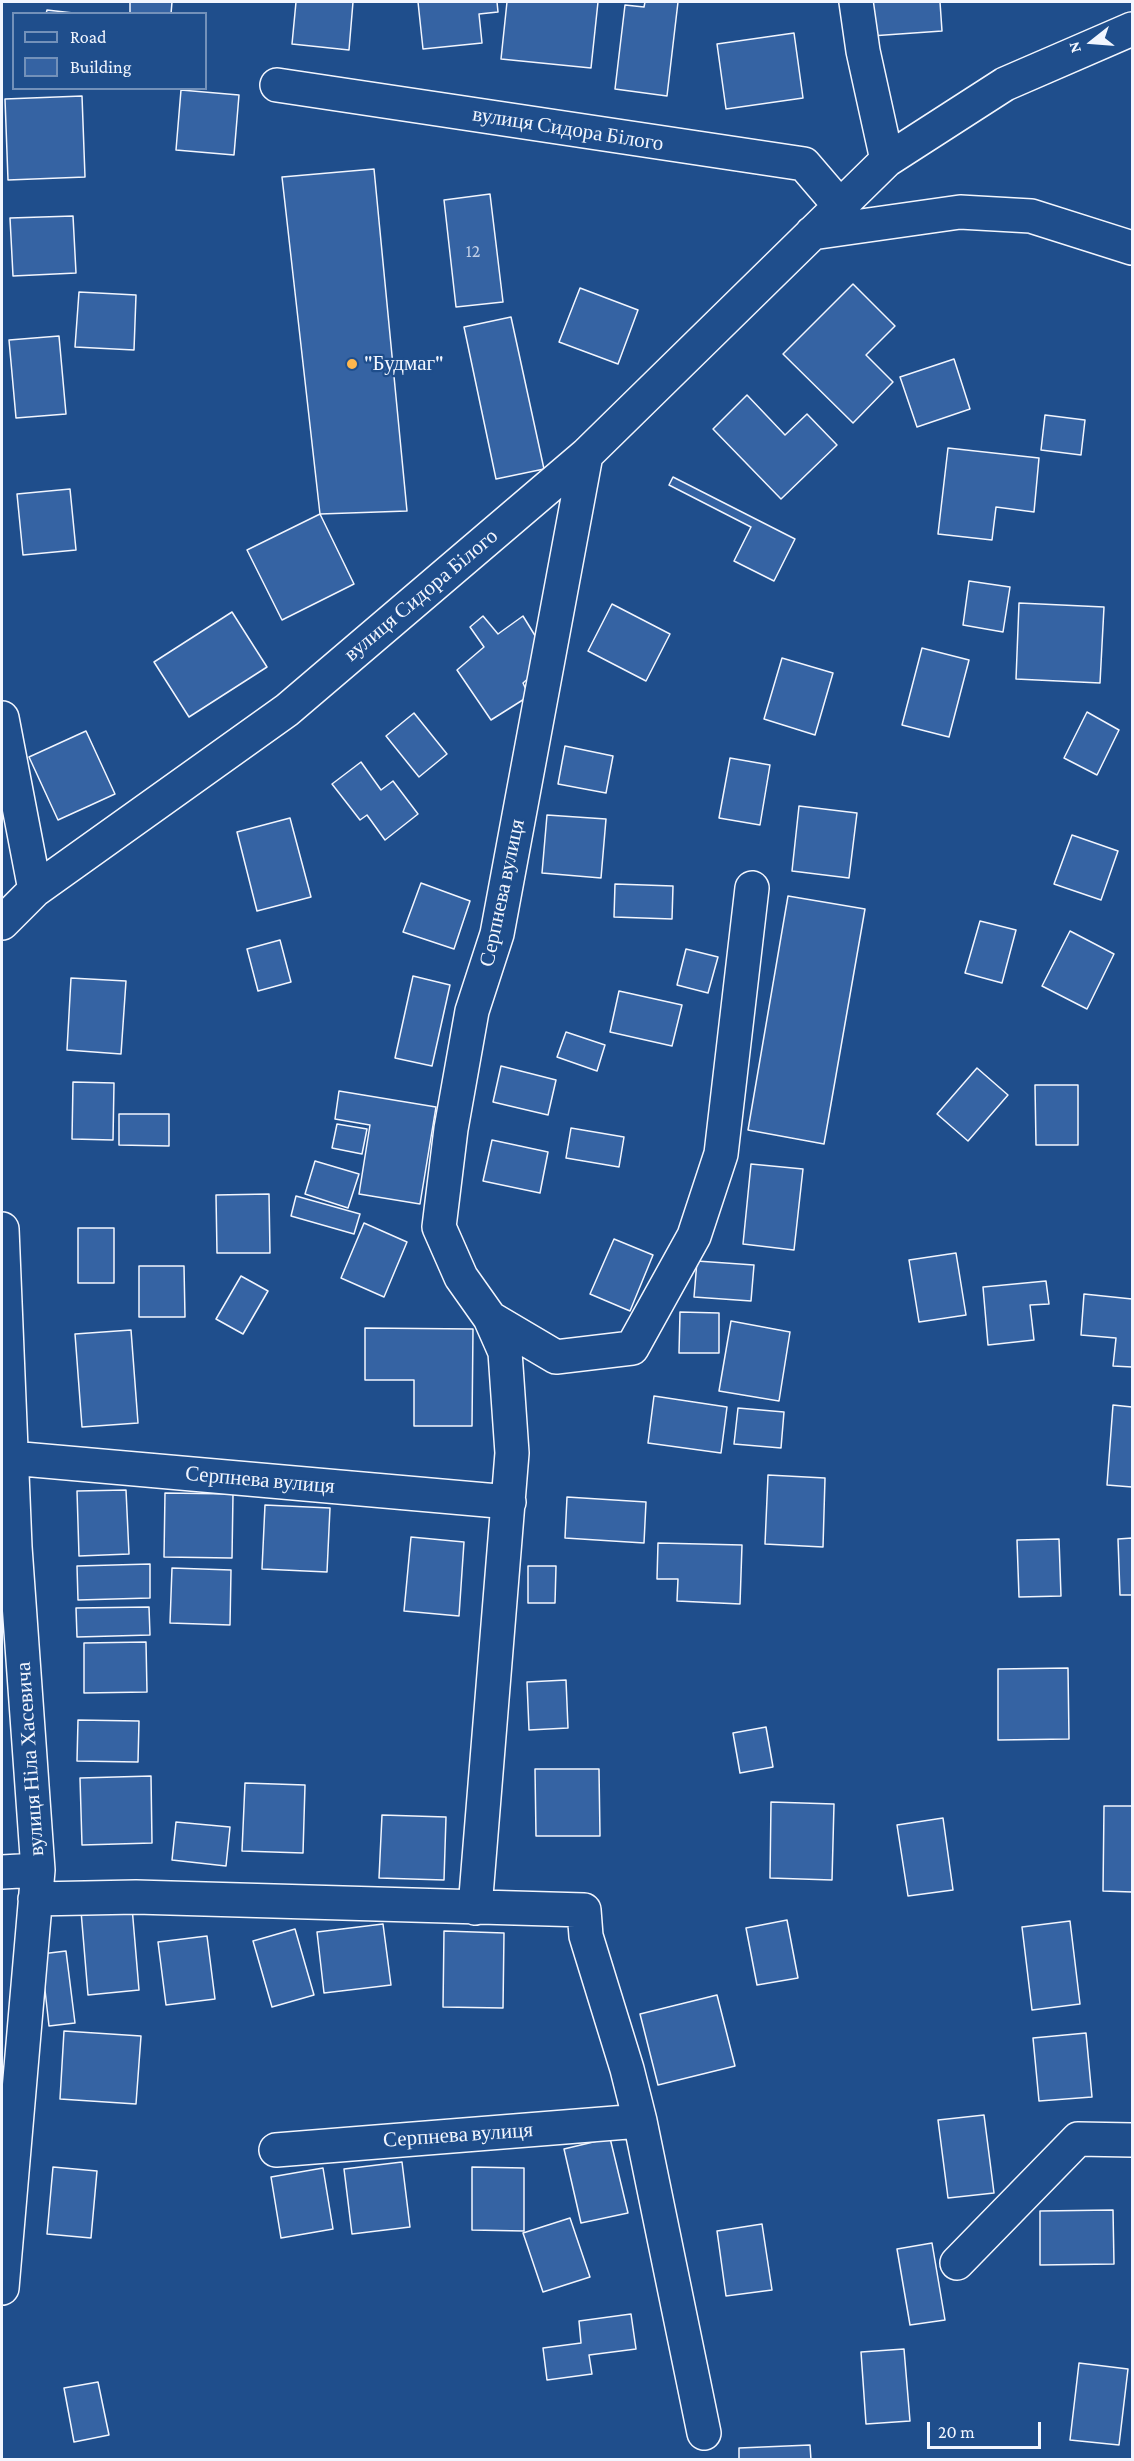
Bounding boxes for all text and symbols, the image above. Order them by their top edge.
legend [12,12,207,90]
north arrow [1062,12,1122,72]
text: Road [70,27,107,47]
text: N [1065,40,1084,55]
text: Building [70,57,131,77]
street label: вулиця Сидора Білого [471,101,665,157]
house number: 12 [466,240,480,262]
place label: "Будмаг" [364,351,444,377]
marker: "Будмаг" [345,357,359,371]
street label: вулиця Сидора Білого [339,523,503,667]
street label: Серпнева вулиця [474,817,530,969]
street label: Серпнева вулиця [184,1461,336,1499]
street label: вулиця Ніла Хасевича [11,1661,49,1857]
street label: Серпнева вулиця [382,2117,534,2153]
scale bar [930,2410,1044,2448]
text: 20 m [938,2422,975,2442]

